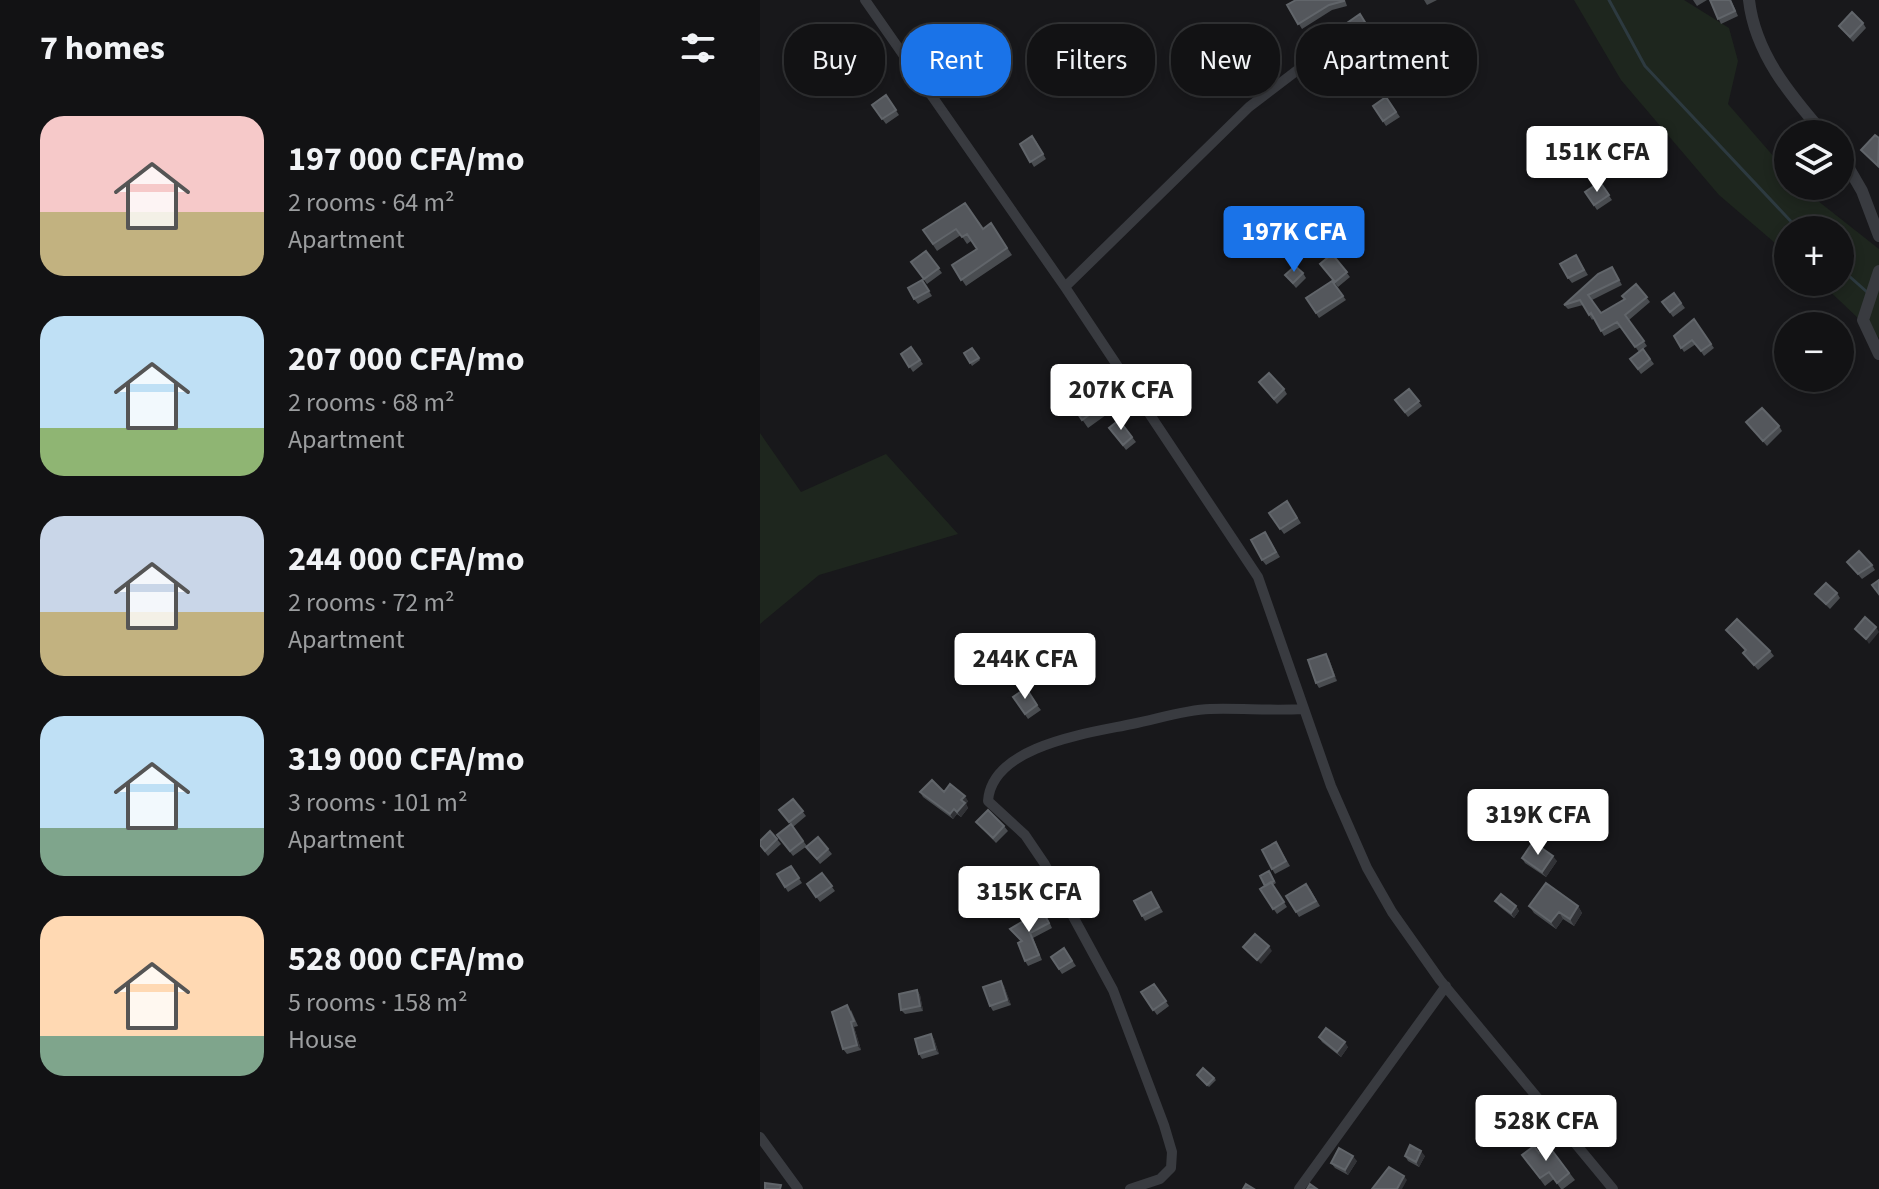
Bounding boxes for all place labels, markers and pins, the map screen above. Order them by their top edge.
pin: 151K CFA [1514,126,1680,194]
pin: 197K CFA [1211,206,1377,274]
pin: 207K CFA [1038,364,1204,432]
pin: 244K CFA [942,633,1108,701]
pin: 319K CFA [1455,789,1621,857]
pin: 315K CFA [946,866,1112,934]
pin: 528K CFA [1463,1095,1629,1163]

